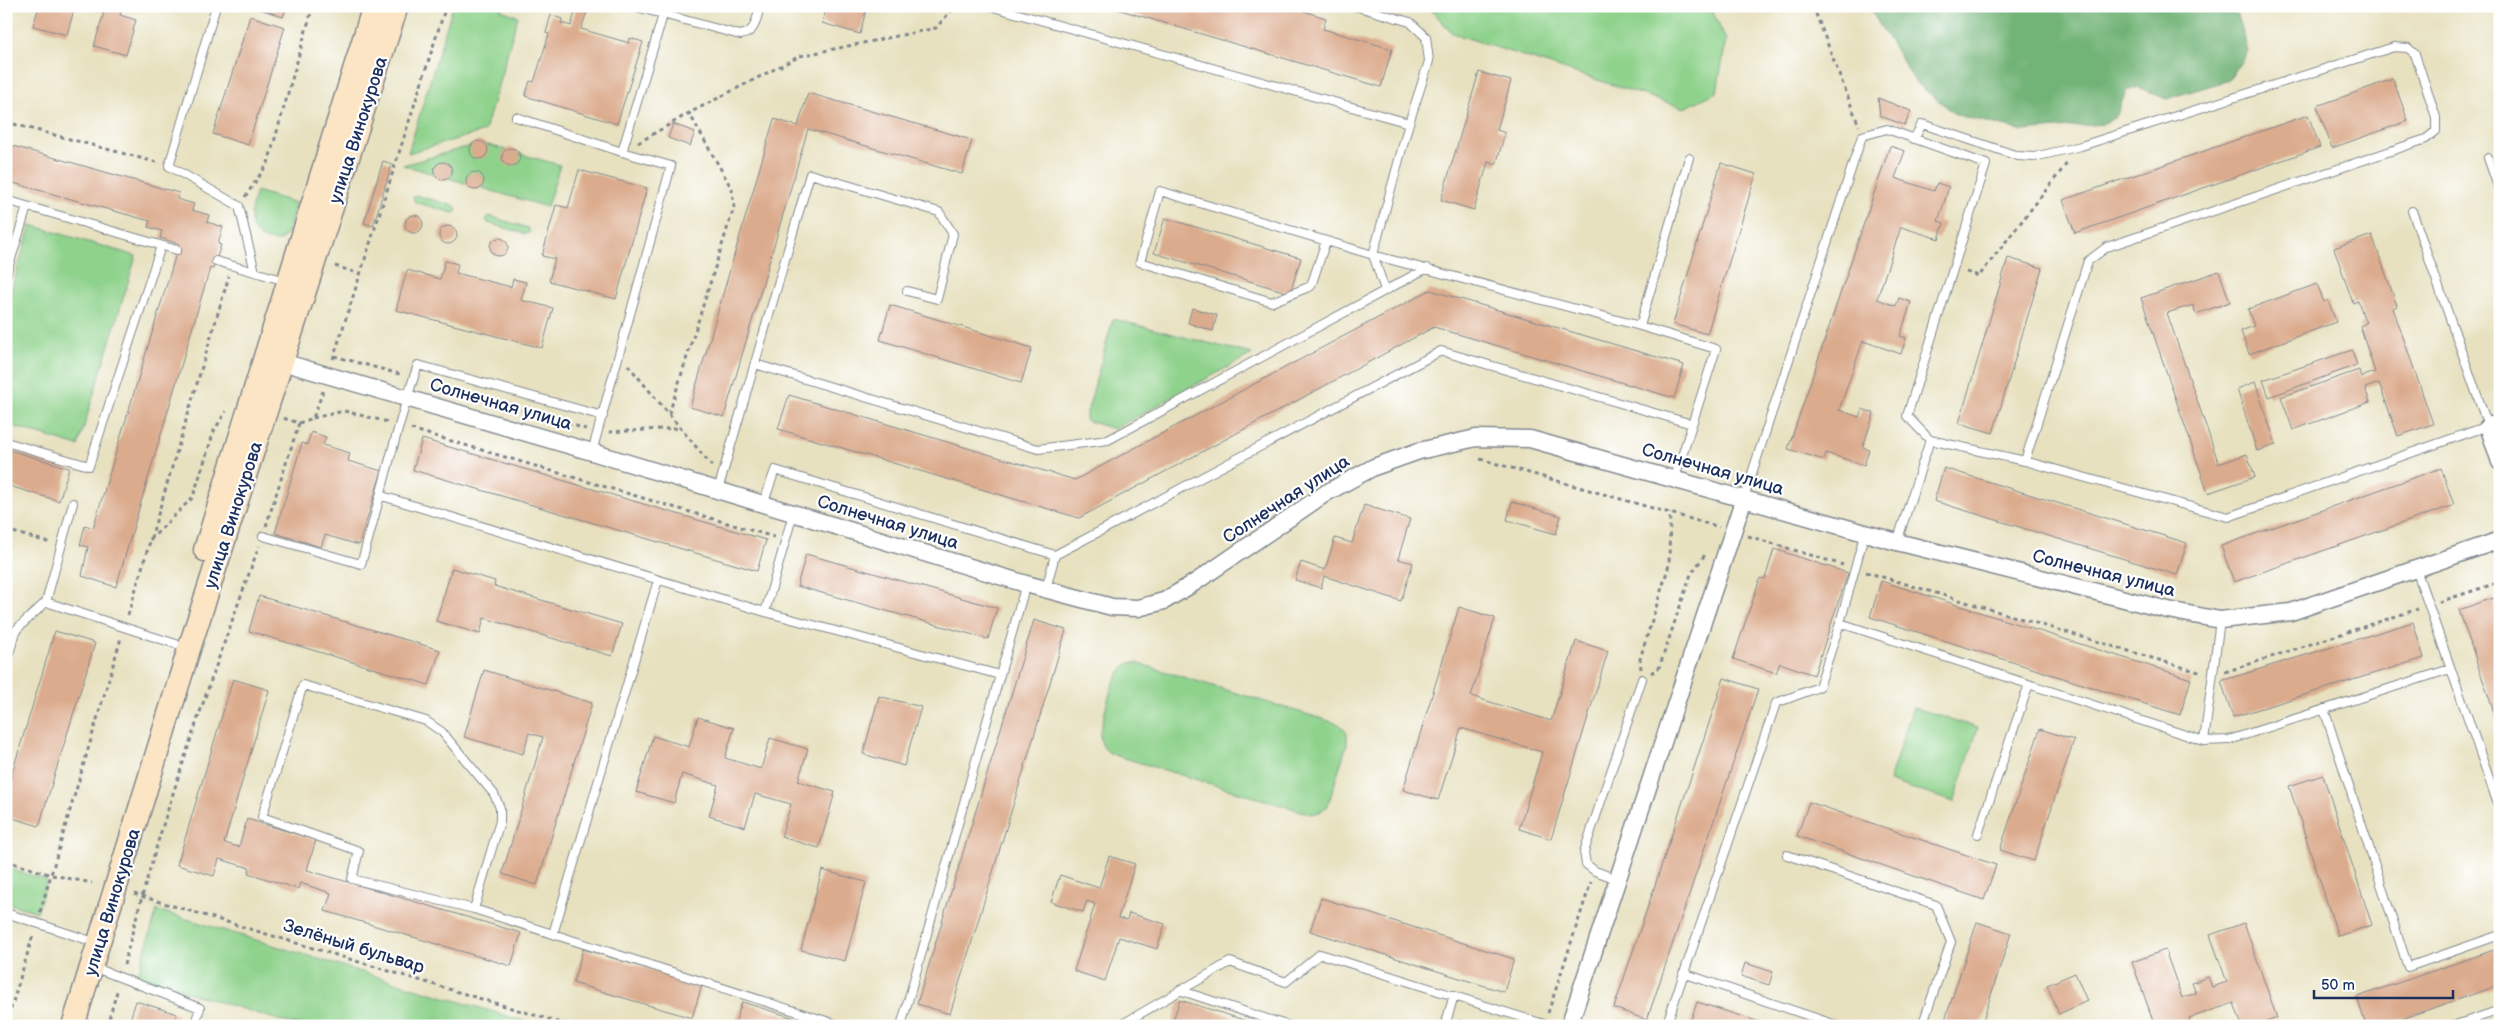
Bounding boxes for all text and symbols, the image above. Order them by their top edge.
street label: улица Винокурова [325,54,392,206]
street label: Солнечная улица [427,374,575,435]
street label: улица Винокурова [200,439,267,591]
street label: Солнечная улица [1639,439,1787,500]
street label: Солнечная улица [1219,450,1354,548]
street label: Солнечная улица [815,491,961,554]
street label: Солнечная улица [2030,546,2178,601]
street label: улица Винокурова [80,825,145,978]
street label: Зелёный бульвар [281,915,427,978]
scale bar [2314,967,2452,999]
text: 50 m [2321,976,2355,995]

